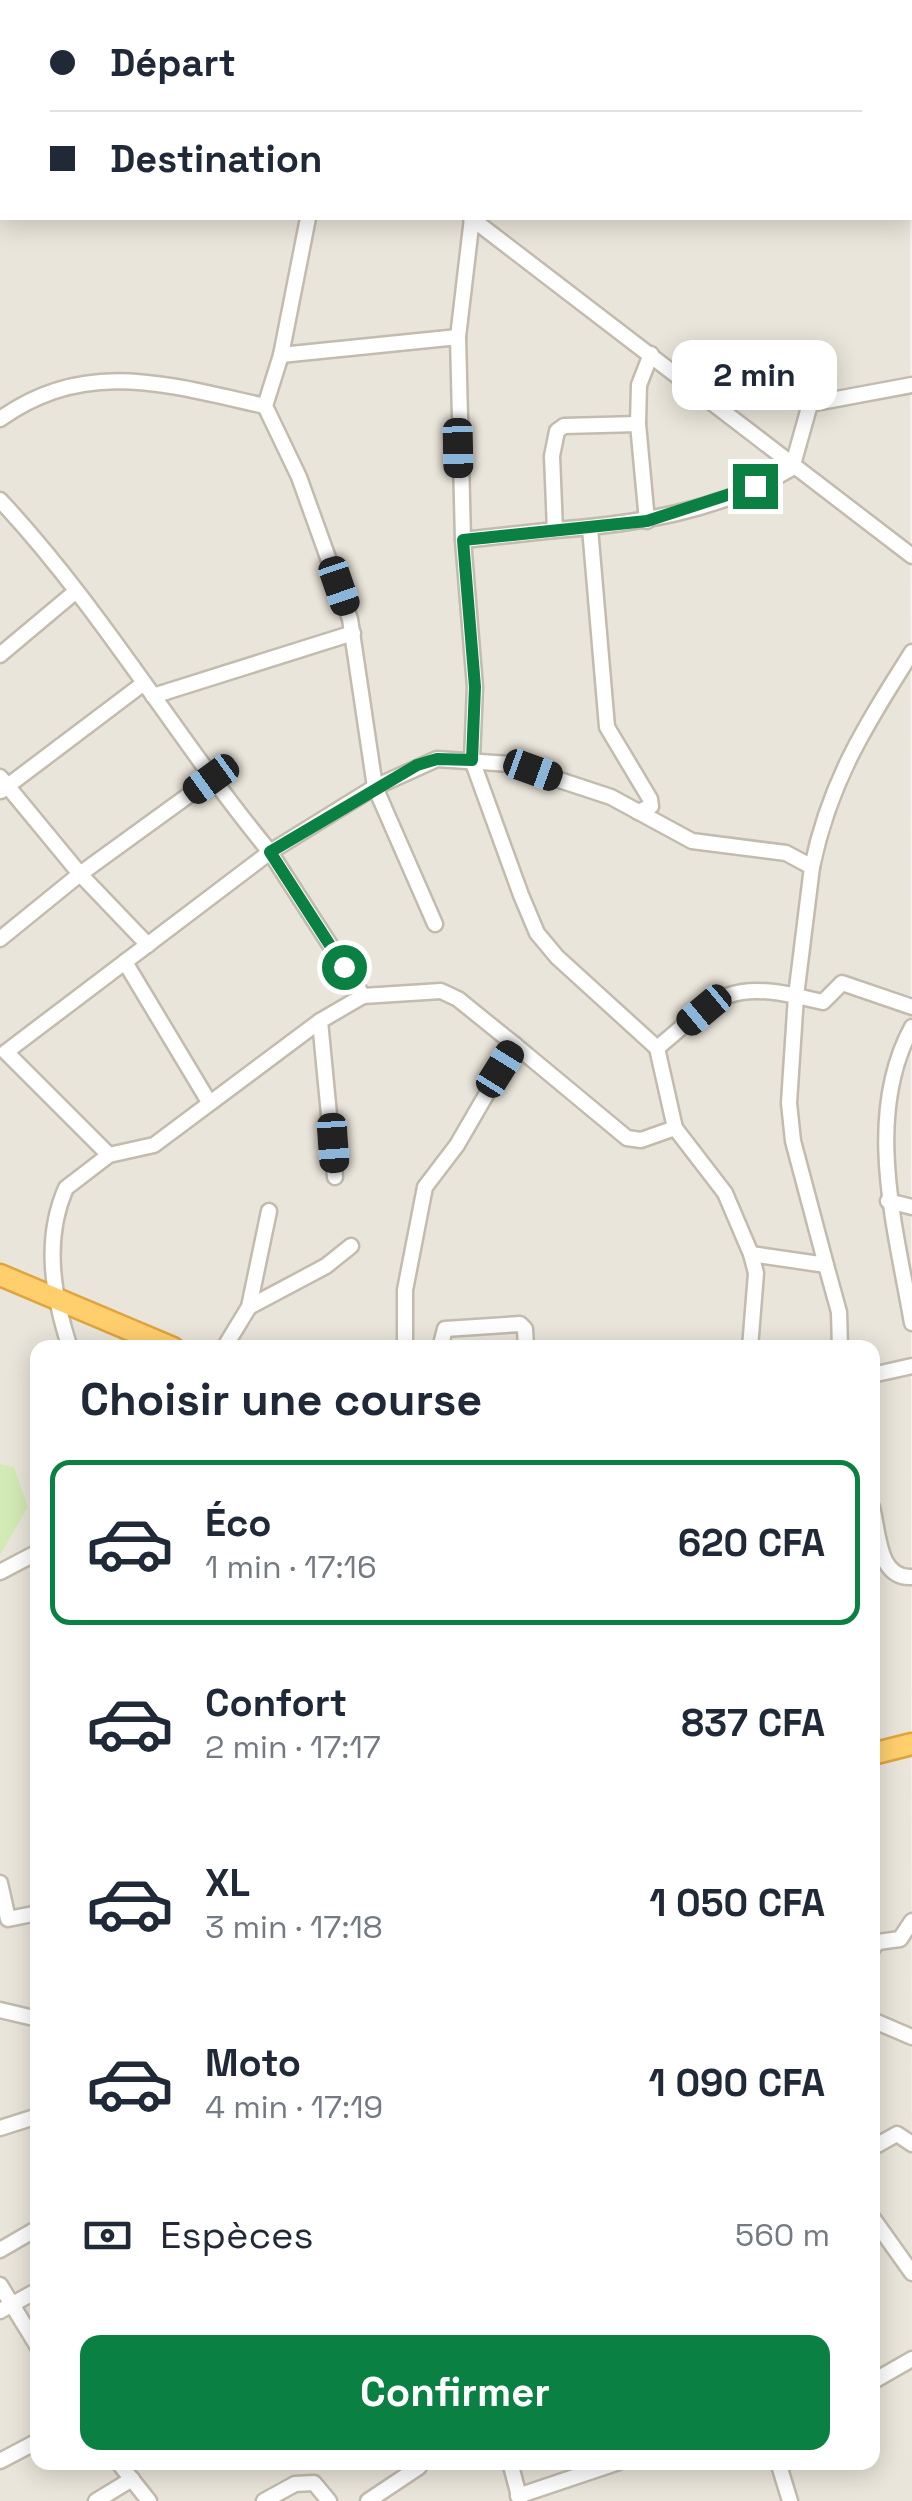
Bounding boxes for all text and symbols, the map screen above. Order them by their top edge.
text: Départ [110,39,236,87]
text: Destination [110,135,322,183]
callout: 2 min [672,341,838,411]
text: 2 min [713,355,796,395]
car [442,418,474,478]
route end [733,464,778,509]
car [315,553,363,619]
car [500,746,566,794]
car [178,749,244,809]
route start [322,945,367,990]
car [671,979,737,1041]
car [471,1036,529,1102]
car [316,1112,350,1174]
text: Choisir une course [80,1371,482,1428]
icon: car [85,1498,175,1588]
text: Éco [205,1499,272,1547]
text: 620 CFA [678,1519,825,1567]
text: 1 min · 17:16 [205,1547,377,1587]
icon: car [85,1678,175,1768]
text: Confort [205,1679,347,1727]
text: 837 CFA [681,1699,825,1747]
text: 2 min · 17:17 [205,1727,381,1767]
icon: car [85,1858,175,1948]
text: XL [205,1859,250,1907]
text: 1 050 CFA [649,1879,825,1927]
text: 3 min · 17:18 [205,1907,383,1947]
icon: car [85,2038,175,2128]
text: Moto [205,2039,301,2087]
text: 1 090 CFA [649,2059,825,2107]
text: 4 min · 17:19 [205,2087,383,2127]
icon: cash [80,2208,135,2263]
text: Espèces [160,2211,314,2259]
text: 560 m [735,2215,830,2255]
button: Confirmer [80,2335,830,2450]

